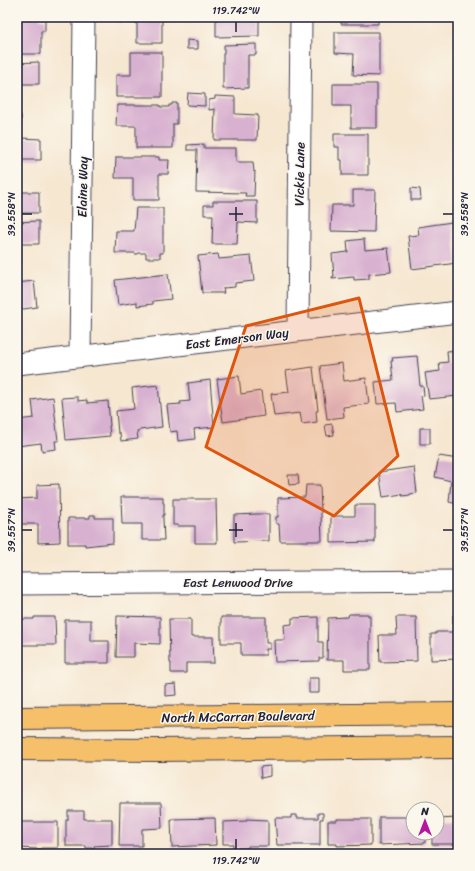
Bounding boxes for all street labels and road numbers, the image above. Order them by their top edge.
street label: Vickie Lane [287,141,312,206]
street label: Elaine Way [70,156,95,218]
street label: East Emerson Way [184,321,290,356]
street label: East Lenwood Drive [183,571,293,594]
street label: North McCarran Boulevard [161,704,316,729]

